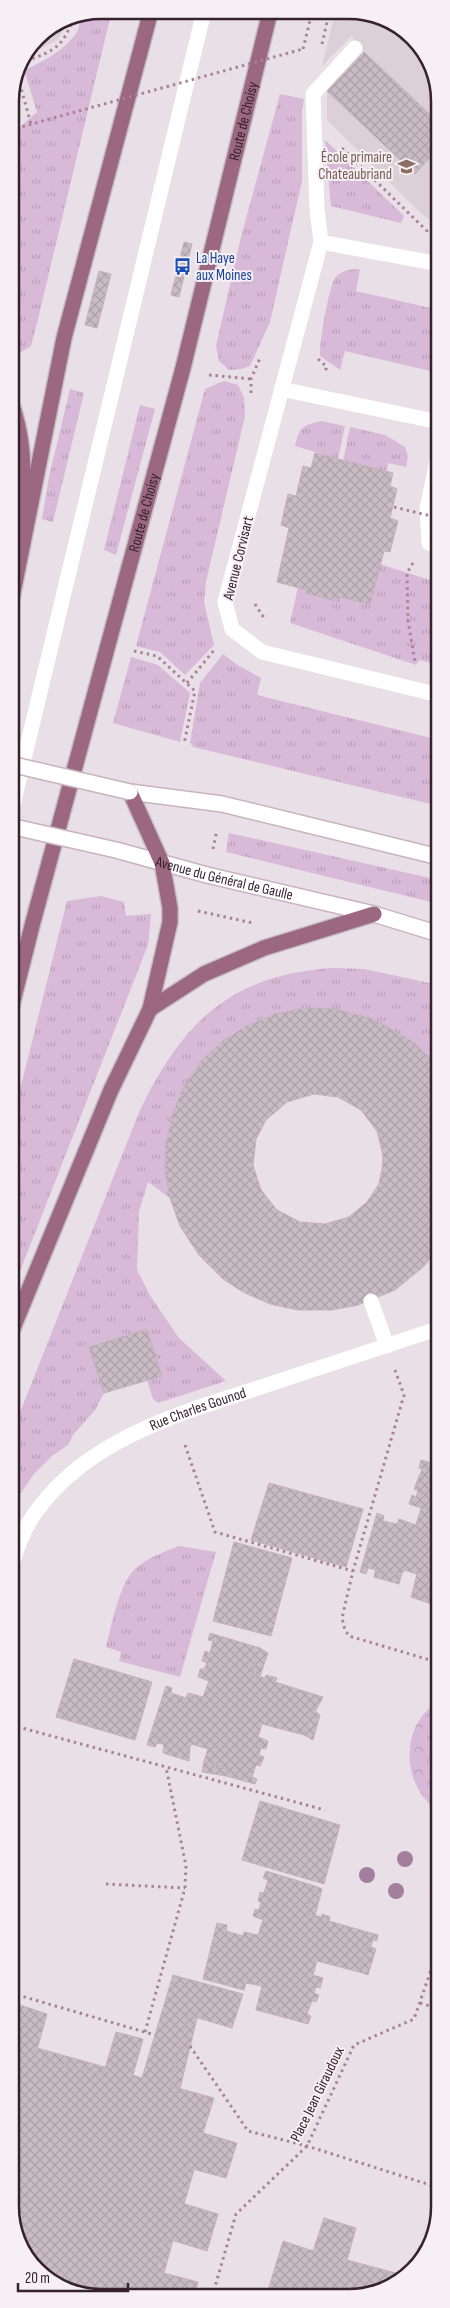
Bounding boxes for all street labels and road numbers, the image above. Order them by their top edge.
street label: Route de Choisy [225,80,263,163]
street label: Route de Choisy [125,471,164,554]
street label: Avenue Corvisart [219,514,258,603]
street label: Avenue du Général de Gaulle [152,852,295,905]
street label: Rue Charles Gounod [147,1383,249,1435]
street label: Place Jean Giraudoux [286,2043,349,2145]

